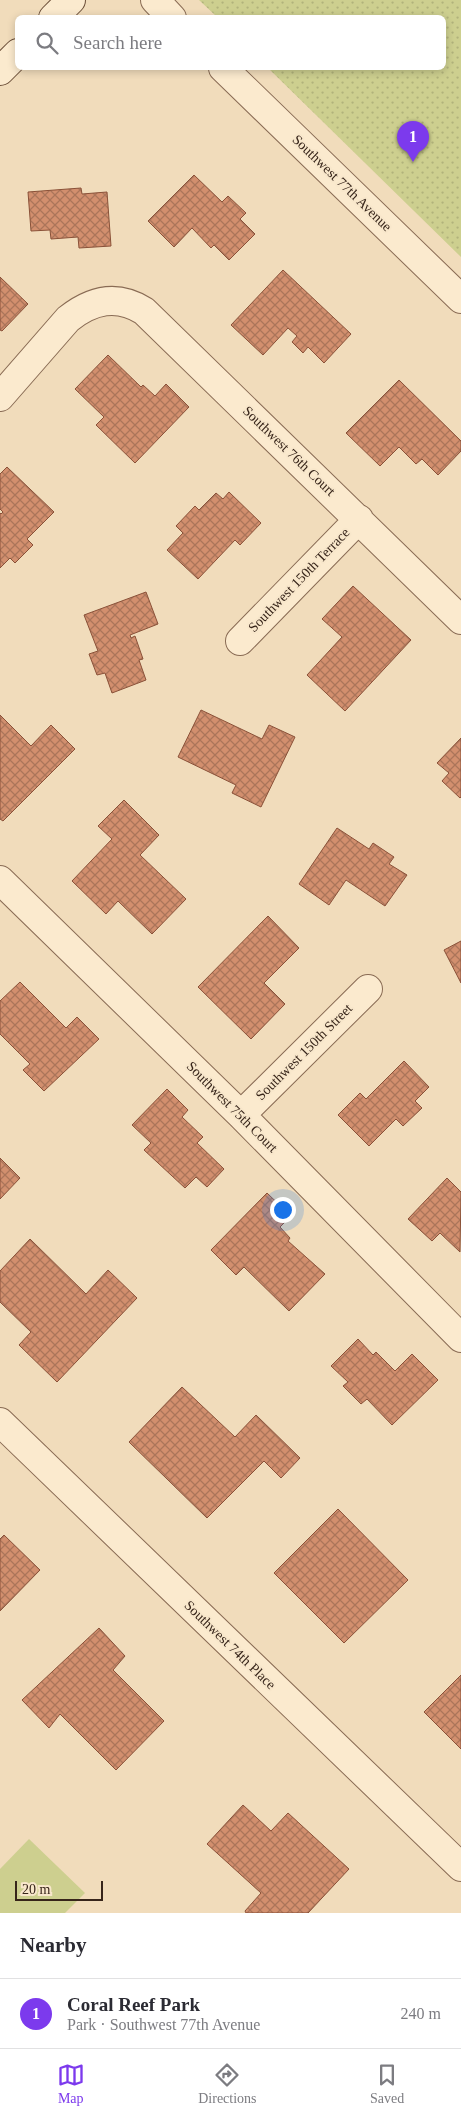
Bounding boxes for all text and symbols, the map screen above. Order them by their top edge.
search box [15,15,446,70]
icon: search [33,29,61,57]
text: Search here [73,32,162,53]
pin: 1 [397,121,429,162]
street label: Southwest 77th Avenue [289,132,395,234]
street label: Southwest 76th Court [240,403,338,499]
street label: Southwest 150th Terrace [245,525,353,635]
street label: Southwest 150th Street [253,1001,355,1103]
street label: Southwest 75th Court [184,1059,281,1156]
your location [270,1197,296,1223]
street label: Southwest 74th Place [181,1598,279,1692]
scale bar [15,1878,102,1901]
text: 20 m [22,1882,50,1897]
text: Nearby [20,1933,87,1957]
text: Coral Reef Park [67,1994,200,2015]
text: 1 [32,2005,40,2022]
text: 240 m [401,2005,441,2022]
text: Park · Southwest 77th Avenue [67,2016,260,2033]
tab: Map [57,2061,85,2107]
tab: Directions [198,2061,257,2107]
tab: Saved [370,2061,404,2107]

